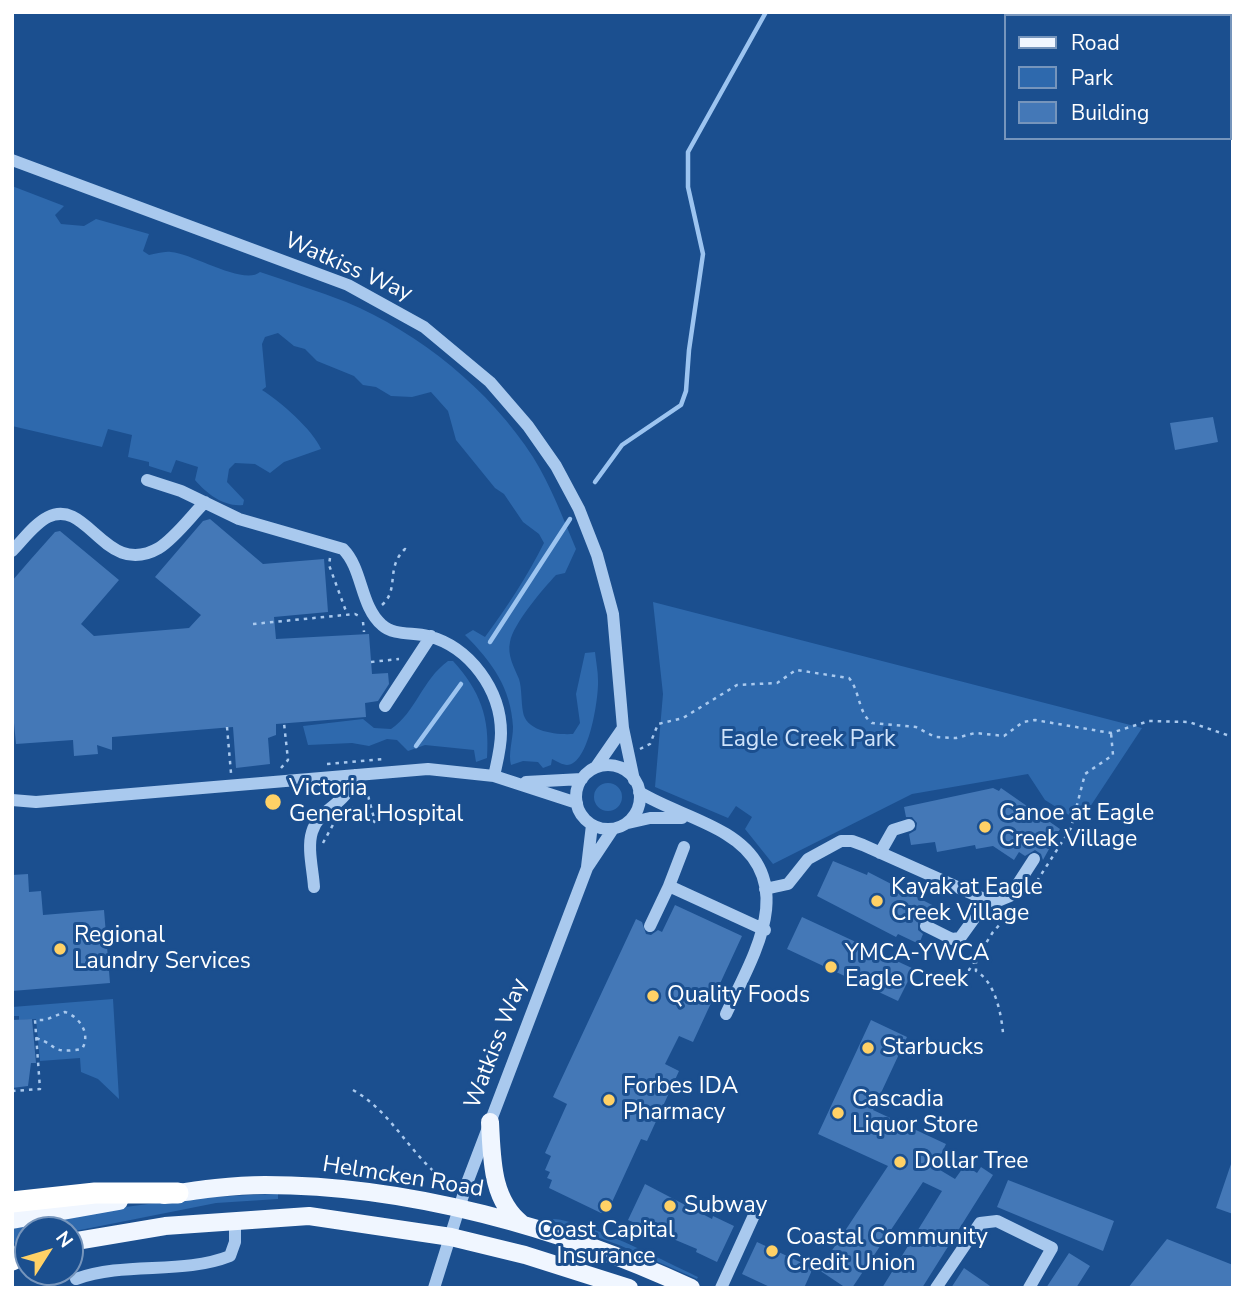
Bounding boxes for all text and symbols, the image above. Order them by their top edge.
legend [1004,14,1231,140]
text: Road [1071,29,1120,57]
text: Park [1071,64,1113,92]
text: Building [1071,99,1149,127]
street label: Watkiss Way [280,228,416,308]
park label: Eagle Creek Park [720,726,896,754]
place label: Victoria General Hospital [289,775,463,829]
marker: Victoria General Hospital [263,792,283,812]
place label: Canoe at Eagle Creek Village [999,800,1154,854]
marker: Canoe at Eagle Creek Village [977,819,993,835]
place label: Kayak at Eagle Creek Village [891,874,1043,928]
marker: Kayak at Eagle Creek Village [869,893,885,909]
place label: Regional Laundry Services [74,922,251,976]
place label: YMCA-YWCA Eagle Creek [845,940,989,994]
marker: Regional Laundry Services [52,941,68,957]
marker: YMCA-YWCA Eagle Creek [823,959,839,975]
street label: Watkiss Way [460,975,534,1113]
place label: Quality Foods [667,982,810,1010]
marker: Quality Foods [645,988,661,1004]
place label: Starbucks [882,1034,984,1062]
marker: Starbucks [860,1040,876,1056]
place label: Forbes IDA Pharmacy [623,1073,738,1127]
place label: Cascadia Liquor Store [852,1086,978,1140]
marker: Forbes IDA Pharmacy [601,1092,617,1108]
marker: Cascadia Liquor Store [830,1105,846,1121]
place label: Dollar Tree [914,1148,1028,1176]
street label: Helmcken Road [320,1152,486,1204]
marker: Dollar Tree [892,1154,908,1170]
place label: Subway [684,1192,767,1220]
marker: Coast Capital Insurance [598,1198,614,1214]
marker: Subway [662,1198,678,1214]
north arrow [14,1216,84,1286]
place label: Coast Capital Insurance [537,1217,675,1271]
place label: Coastal Community Credit Union [786,1224,988,1278]
text: N [50,1226,79,1253]
marker: Coastal Community Credit Union [764,1243,780,1259]

